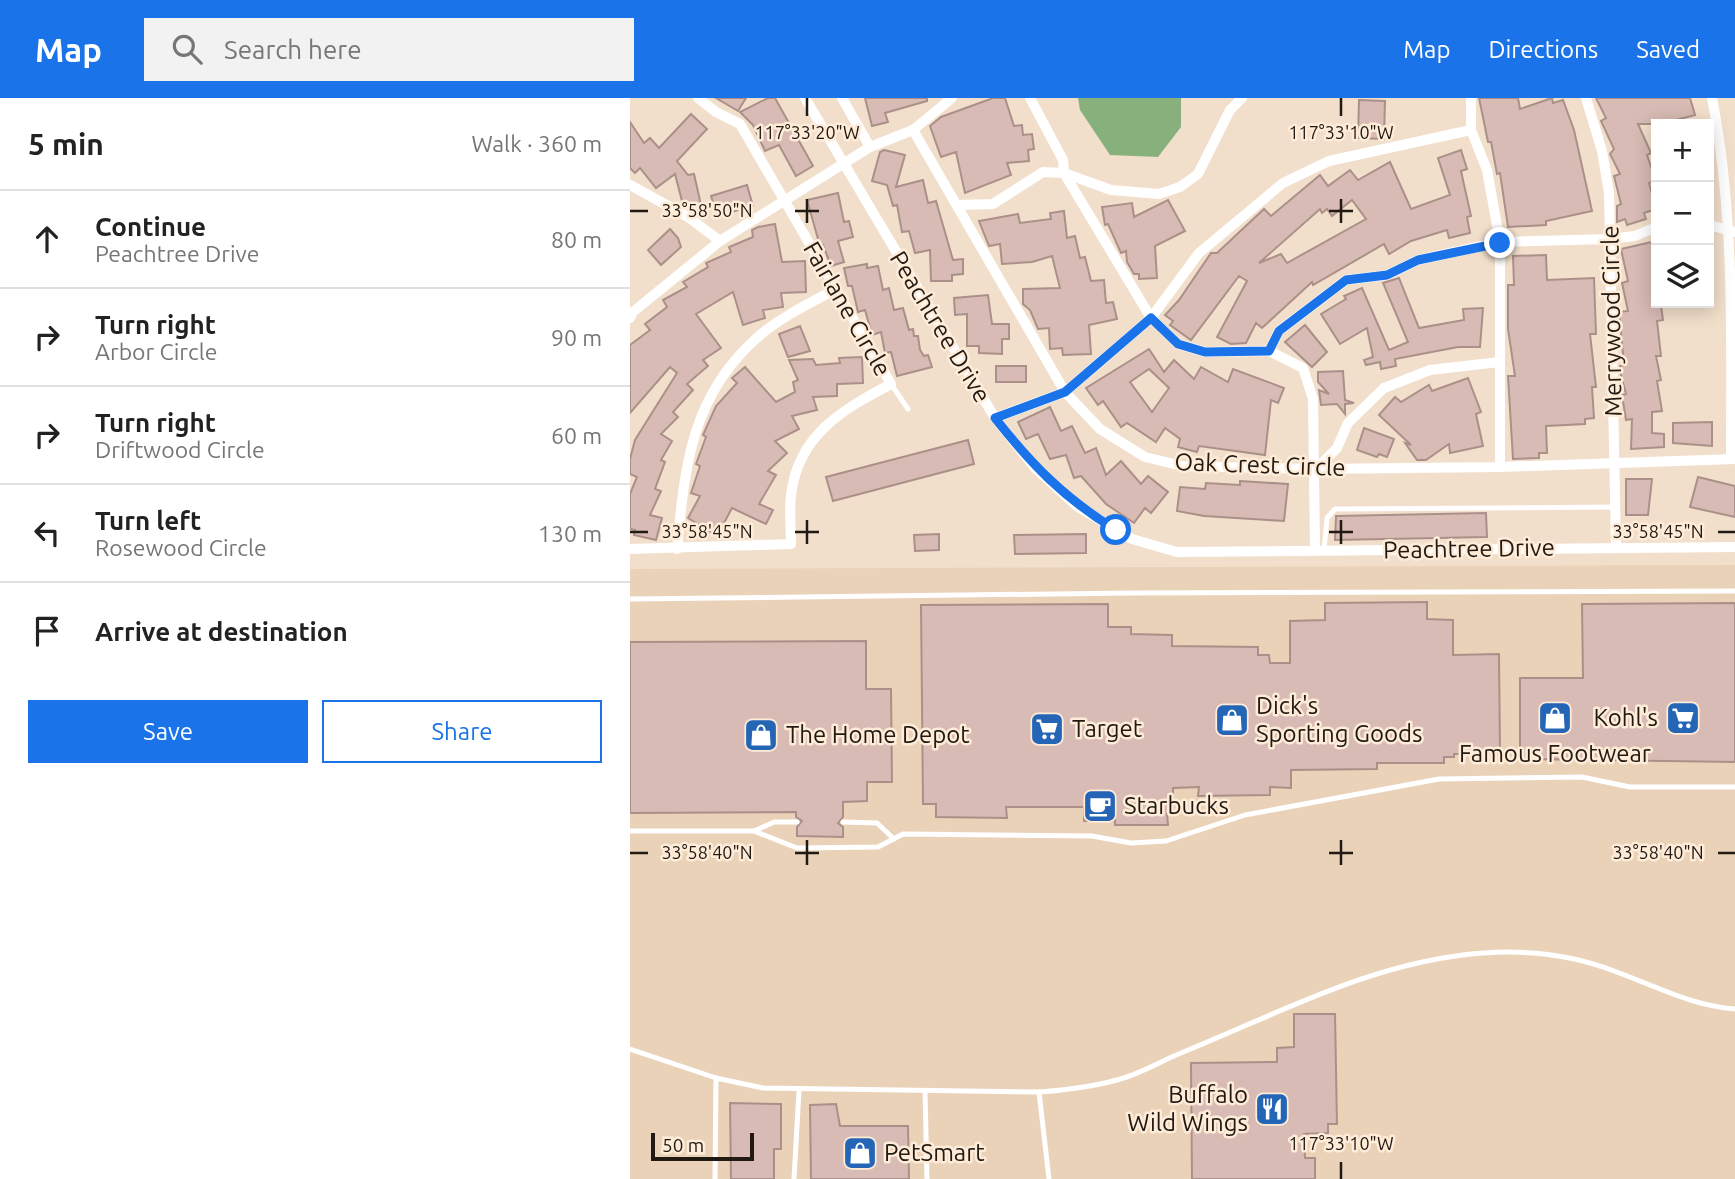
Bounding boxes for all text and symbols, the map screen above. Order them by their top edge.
search box [144,18,634,81]
icon: search [168,30,206,68]
text: Map [35,31,102,68]
text: Search here [224,35,362,64]
text: Map [1403,36,1450,63]
text: Directions [1488,36,1598,63]
text: Saved [1636,36,1700,63]
map controls [1651,119,1714,308]
button: + [1651,119,1714,182]
text: 117°33'20"W [754,122,860,142]
text: 117°33'10"W [1288,122,1394,142]
text: 5 min [28,127,104,161]
text: Walk · 360 m [471,131,602,156]
button: − [1651,182,1714,245]
text: 33°58'50"N [661,200,753,220]
text: Continue [95,212,206,241]
icon: ahead [28,220,66,258]
street label: Merrywood Circle [1596,225,1627,417]
text: 80 m [551,227,602,252]
route end [1484,227,1515,258]
street label: Fairlane Circle [798,237,897,381]
text: Peachtree Drive [95,241,259,266]
button: layers [1651,245,1714,308]
street label: Peachtree Drive [885,246,996,407]
text: Turn right [95,310,216,339]
icon: right [28,318,66,356]
text: 90 m [551,325,602,350]
text: Arbor Circle [95,339,217,364]
text: Turn right [95,408,216,437]
icon: right [28,416,66,454]
text: 60 m [551,423,602,448]
text: Driftwood Circle [95,437,265,462]
street label: Oak Crest Circle [1174,448,1346,481]
text: Turn left [95,506,201,535]
icon: left [28,514,66,552]
route start [1100,514,1131,545]
text: 130 m [538,521,602,546]
text: 33°58'45"N [661,521,753,541]
text: 33°58'45"N [1612,521,1704,541]
street label: Peachtree Drive [1383,534,1555,563]
text: Rosewood Circle [95,535,267,560]
icon: arrive [28,612,66,650]
text: Arrive at destination [95,617,348,646]
place label: Dick's Sporting Goods [1256,692,1422,747]
shop icon: Famous Footwear [1536,699,1574,737]
supermarket icon: Kohl's [1664,699,1702,737]
button: Save [28,700,308,763]
button: Share [322,700,602,763]
shop icon: Dick's Sporting Goods [1213,701,1251,739]
place label: Kohl's [1593,704,1658,731]
supermarket icon: Target [1028,710,1066,748]
place label: Target [1072,715,1143,742]
shop icon: The Home Depot [742,716,780,754]
place label: The Home Depot [786,721,970,748]
place label: Famous Footwear [1459,740,1651,767]
cafe icon: Starbucks [1081,787,1119,825]
place label: Starbucks [1124,792,1229,819]
text: 33°58'40"N [661,842,753,862]
text: 33°58'40"N [1612,842,1704,862]
place label: Buffalo Wild Wings [1127,1081,1248,1136]
restaurant icon: Buffalo Wild Wings [1253,1090,1291,1128]
scale bar [651,1130,754,1162]
text: 117°33'10"W [1288,1133,1394,1153]
text: 50 m [662,1134,704,1156]
shop icon: PetSmart [841,1134,879,1172]
place label: PetSmart [884,1139,985,1166]

